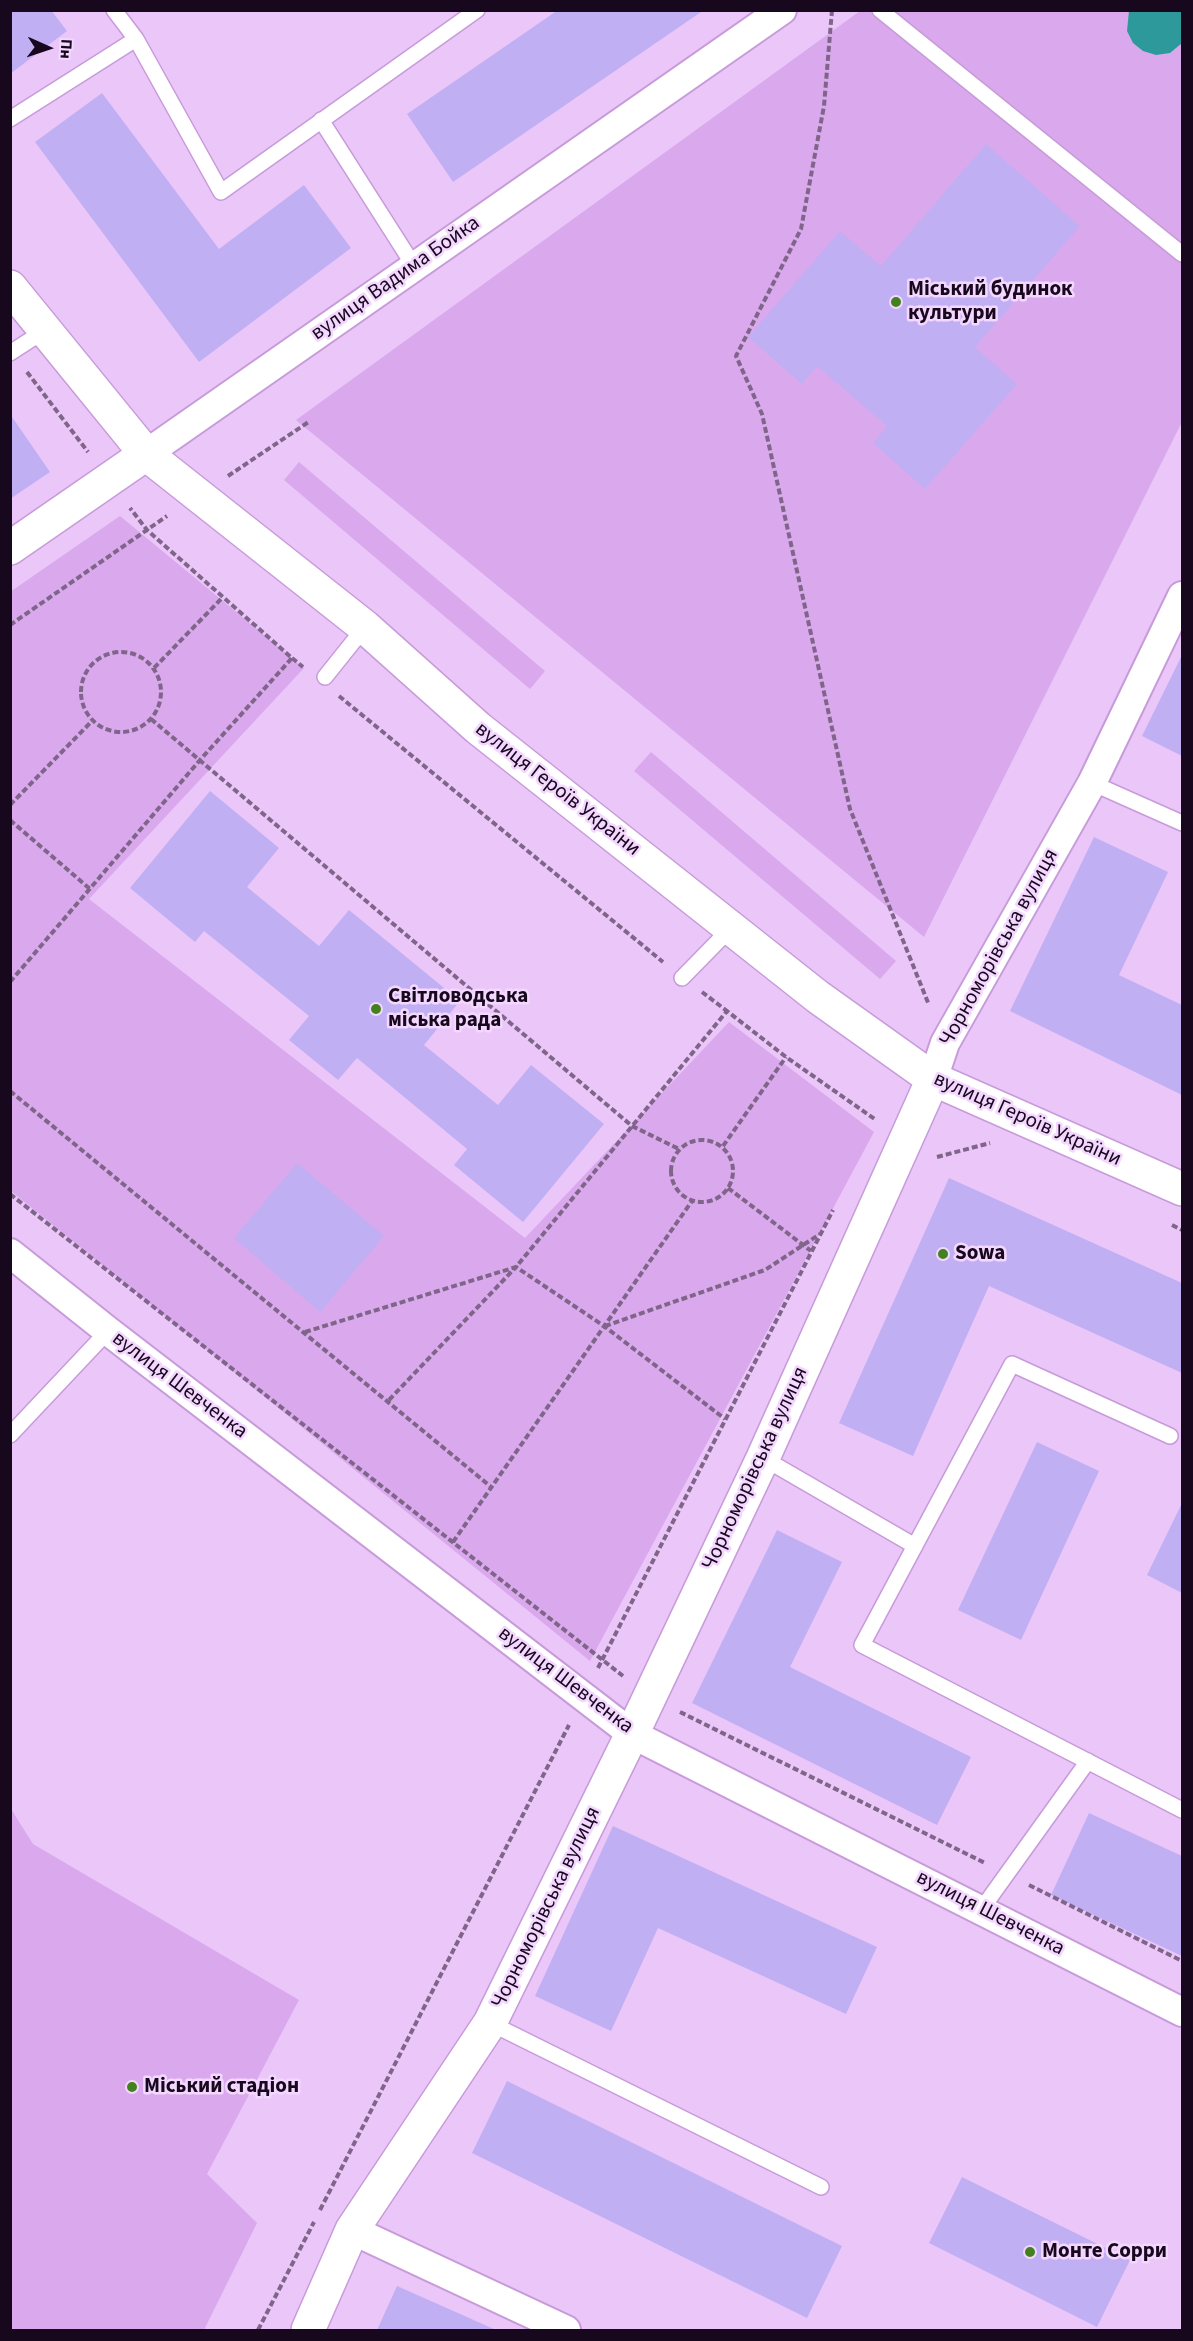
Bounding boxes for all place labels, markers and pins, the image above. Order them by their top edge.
place label: Міський будинок культури [908,277,1073,327]
marker: Міський будинок культури [889,295,903,309]
place label: Світловодська міська рада [388,984,528,1034]
marker: Світловодська міська рада [369,1002,383,1016]
place label: Sowa [955,1241,1005,1267]
marker: Sowa [936,1247,950,1261]
place label: Міський стадіон [144,2074,299,2100]
marker: Міський стадіон [125,2080,139,2094]
place label: Монте Сорри [1042,2239,1167,2265]
marker: Монте Сорри [1023,2245,1037,2259]

